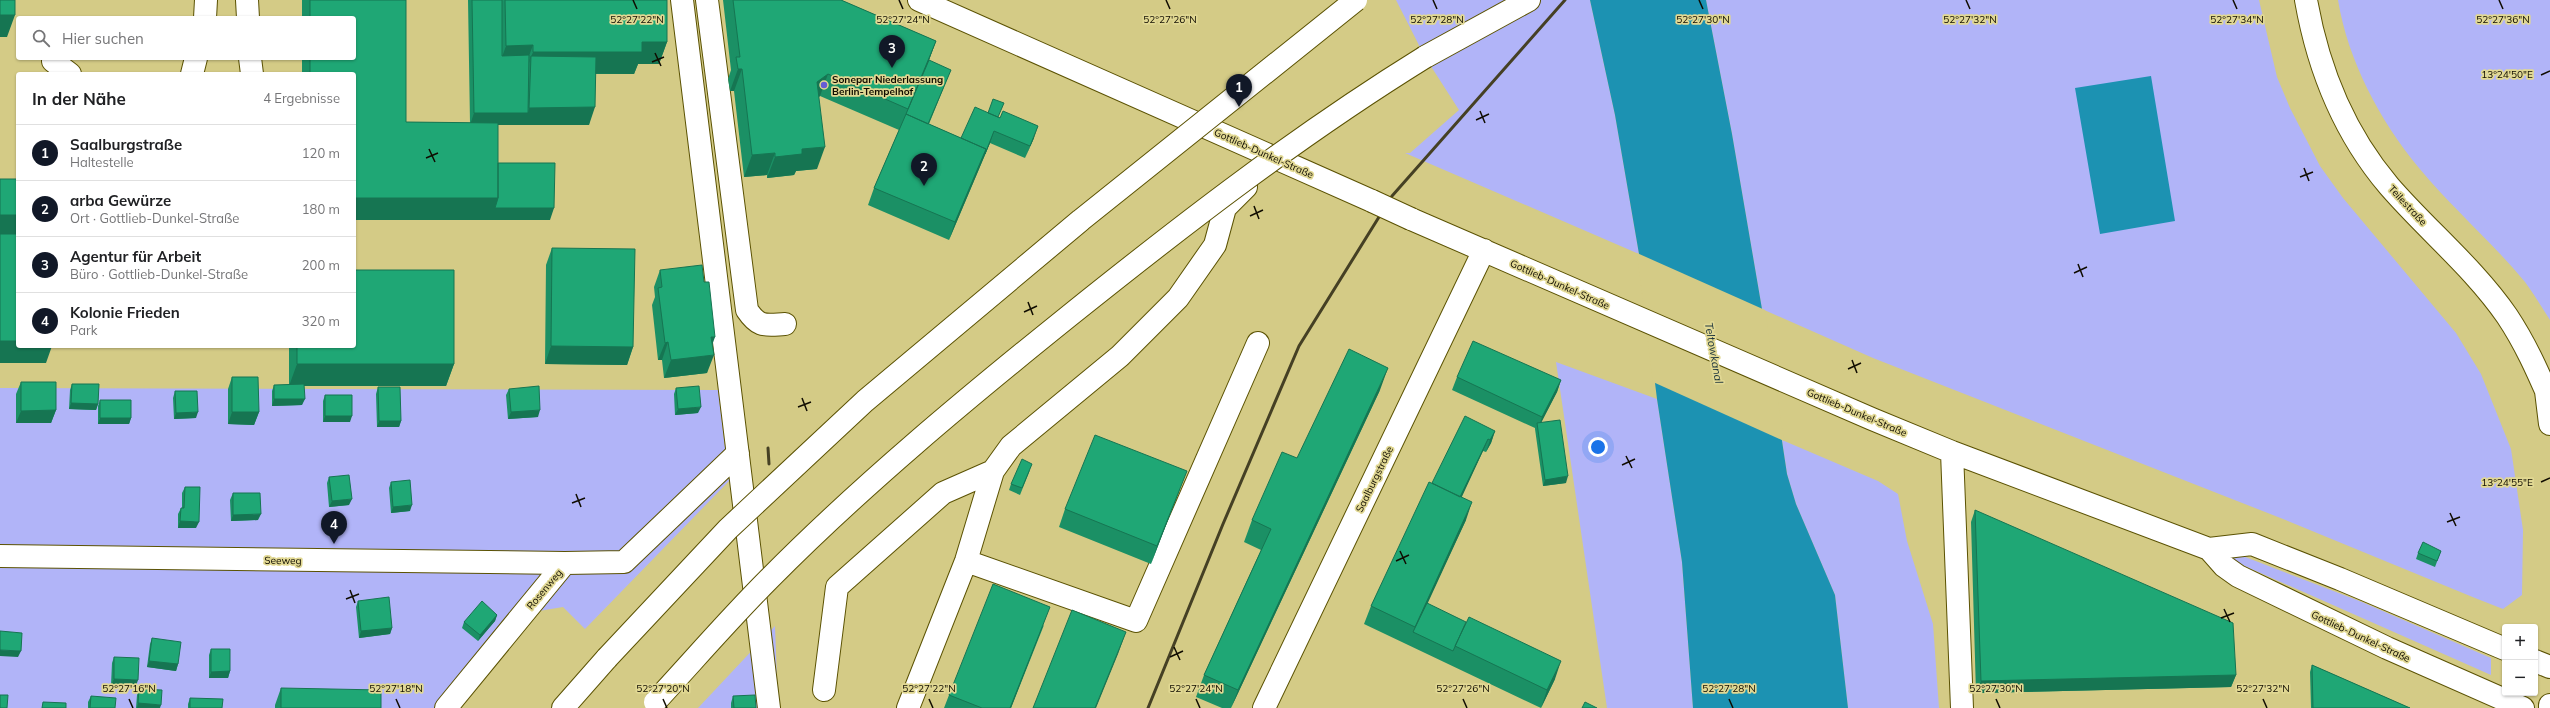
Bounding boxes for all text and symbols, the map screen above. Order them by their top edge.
text: 52°27'22"N [610,13,664,26]
text: 52°27'24"N [876,13,930,26]
text: 52°27'26"N [1143,13,1197,26]
text: 52°27'28"N [1410,13,1464,26]
text: 52°27'30"N [1676,13,1730,26]
text: 52°27'32"N [1943,13,1997,26]
text: 52°27'34"N [2210,13,2264,26]
text: 52°27'36"N [2476,13,2530,26]
search box [16,16,356,60]
icon: search [30,27,52,49]
text: Hier suchen [62,29,144,48]
pin: 3 [879,35,905,68]
text: 13°24'50"E [2481,68,2533,81]
place label: Sonepar Niederlassung Berlin-Tempelhof [832,73,943,98]
pin: 1 [1226,74,1252,107]
marker: Sonepar Niederlassung Berlin-Tempelhof [819,80,829,90]
text: In der Nähe [32,88,126,109]
text: 4 Ergebnisse [263,90,340,106]
street label: Gottlieb-Dunkel-Straße [1212,126,1316,181]
text: Saalburgstraße [70,135,182,154]
text: 1 [41,145,49,161]
text: 120 m [302,145,340,161]
pin: 2 [911,153,937,186]
text: Haltestelle [70,154,134,170]
street label: Teilestraße [2386,182,2430,228]
text: arba Gewürze [70,191,171,210]
text: 2 [41,201,49,217]
text: 180 m [302,201,340,217]
text: Ort · Gottlieb-Dunkel-Straße [70,210,239,226]
text: Agentur für Arbeit [70,247,201,266]
text: 3 [41,257,49,273]
text: 200 m [302,257,340,273]
street label: Gottlieb-Dunkel-Straße [1508,257,1612,312]
text: Büro · Gottlieb-Dunkel-Straße [70,266,248,282]
text: Kolonie Frieden [70,303,180,322]
text: 4 [41,313,49,329]
text: 320 m [302,313,340,329]
water label: Teltowkanal [1702,321,1726,385]
text: Park [70,322,97,338]
street label: Gottlieb-Dunkel-Straße [1805,385,1909,439]
your location [1588,437,1608,457]
street label: Saalburgstraße [1353,444,1396,514]
text: 13°24'55"E [2481,476,2533,489]
pin: 4 [321,511,347,544]
street label: Seeweg [264,554,302,567]
street label: Rosenweg [524,566,565,612]
street label: Gottlieb-Dunkel-Straße [2309,608,2412,665]
map controls [2502,624,2538,696]
button: + [2502,624,2538,660]
button: − [2502,660,2538,696]
text: 52°27'16"N [102,682,156,695]
text: 52°27'18"N [369,682,423,695]
text: 52°27'20"N [636,682,690,695]
text: 52°27'22"N [902,682,956,695]
text: 52°27'24"N [1169,682,1223,695]
text: 52°27'26"N [1436,682,1490,695]
text: 52°27'28"N [1702,682,1756,695]
text: 52°27'30"N [1969,682,2023,695]
text: 52°27'32"N [2236,682,2290,695]

